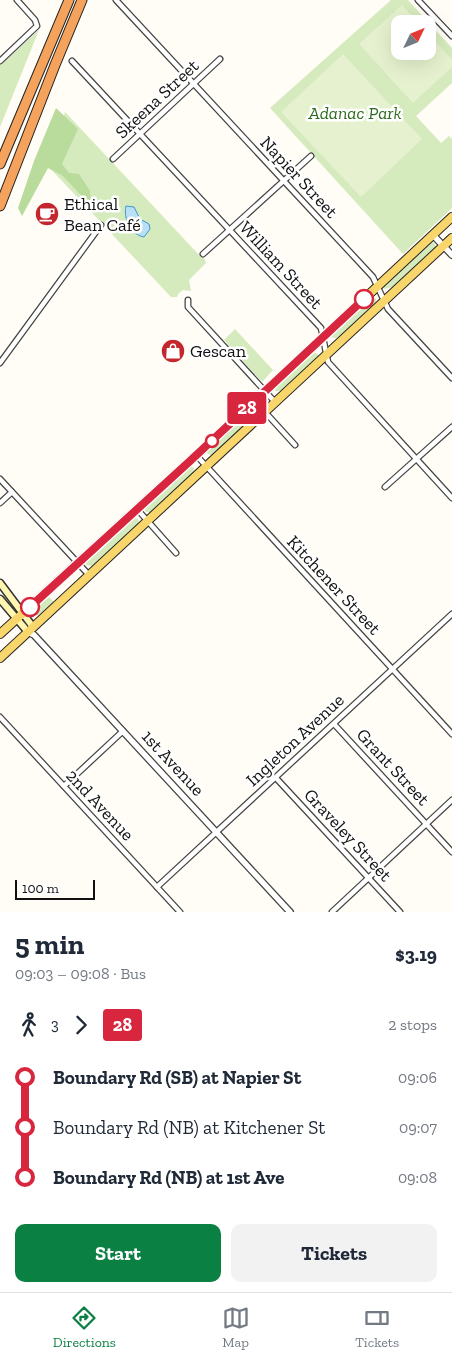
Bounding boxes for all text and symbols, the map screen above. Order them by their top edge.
north arrow [391,15,436,60]
map controls [391,15,436,60]
street label: Skeena Street [111,55,204,143]
park label: Adanac Park [308,102,401,124]
street label: Napier Street [256,132,343,223]
place label: Ethical Bean Café [64,193,141,236]
cafe icon: Ethical Bean Café [34,201,60,227]
street label: William Street [235,217,327,314]
unlabelled marker [354,289,374,309]
shop icon: Gescan [160,338,186,364]
place label: Gescan [190,340,247,362]
line badge: 28 [224,392,270,424]
text: 28 [237,397,257,419]
unlabelled marker [205,434,219,448]
street label: Kitchener Street [282,531,386,639]
unlabelled marker [20,597,40,617]
street label: Ingleton Avenue [241,689,349,791]
street label: Grant Street [352,724,434,810]
street label: 1st Avenue [137,725,209,801]
street label: 2nd Avenue [61,765,139,845]
street label: Graveley Street [299,784,397,886]
scale bar [15,877,95,900]
text: 100 m [22,880,59,897]
text: 5 min [15,928,84,961]
text: $3.19 [395,943,437,966]
text: 09:03 – 09:08 · Bus [15,964,146,983]
icon: walk [15,1011,43,1039]
icon: forward [67,1011,95,1039]
text: 28 [113,1014,132,1036]
text: 3 [51,1015,59,1034]
text: 2 stops [388,1015,437,1034]
text: Boundary Rd (SB) at Napier St [53,1066,301,1089]
text: 09:06 [398,1068,437,1087]
text: Boundary Rd (NB) at Kitchener St [53,1116,325,1139]
text: 09:07 [399,1118,437,1137]
text: Boundary Rd (NB) at 1st Ave [53,1166,284,1189]
text: 09:08 [398,1168,437,1187]
button: Start [15,1224,221,1282]
button: Tickets [231,1224,437,1282]
tab: Directions [53,1304,116,1351]
tab: Map [222,1304,250,1351]
tab: Tickets [355,1304,399,1351]

